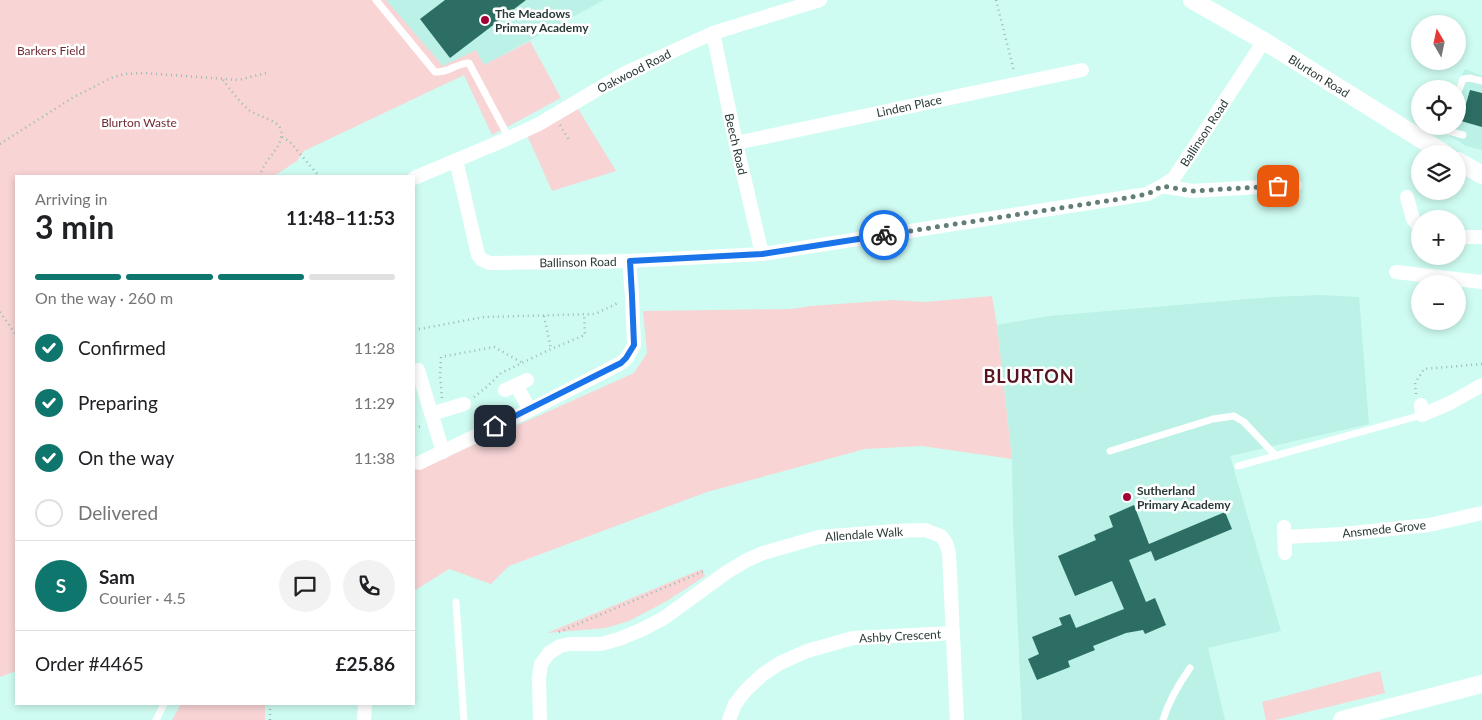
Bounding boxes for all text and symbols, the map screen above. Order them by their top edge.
place label: The Meadows Primary Academy [495,6,589,35]
marker: The Meadows Primary Academy [479,14,491,26]
north arrow [1411,15,1466,70]
map controls [1411,15,1466,330]
park label: Barkers Field [17,43,85,58]
street label: Oakwood Road [595,46,673,96]
street label: Blurton Road [1286,51,1352,101]
button: locate [1411,80,1466,135]
street label: Linden Place [875,92,943,120]
street label: Ballinson Road [1177,97,1231,169]
street label: Beech Road [722,112,750,176]
park label: Blurton Waste [101,115,177,130]
button: layers [1411,145,1466,200]
pin [1257,165,1299,207]
icon: bag [1264,172,1292,200]
text: Arriving in [35,189,108,208]
text: 11:48–11:53 [286,206,395,229]
text: 3 min [35,207,114,246]
courier [859,210,909,260]
button: + [1411,210,1466,265]
icon: bike [870,221,898,249]
street label: Ballinson Road [539,254,617,270]
button: − [1411,275,1466,330]
text: On the way · 260 m [35,288,173,307]
icon: check [35,334,63,362]
text: Confirmed [78,336,166,359]
text: 11:28 [354,338,395,357]
district label: BLURTON [983,365,1075,387]
icon: check [35,389,63,417]
text: Preparing [78,391,158,414]
text: 11:29 [354,393,395,412]
pin [474,405,516,447]
icon: home [481,412,509,440]
icon: check [35,444,63,472]
text: On the way [78,446,174,469]
text: 11:38 [354,448,395,467]
place label: Sutherland Primary Academy [1137,483,1231,512]
marker: Sutherland Primary Academy [1121,491,1133,503]
text: Delivered [78,501,158,524]
street label: Ansmede Grove [1341,517,1427,541]
street label: Allendale Walk [824,524,904,544]
button: chat [279,560,331,612]
button: phone [343,560,395,612]
text: Sam [99,565,135,588]
text: S [56,574,66,597]
text: Courier · 4.5 [99,588,186,607]
street label: Ashby Crescent [859,626,942,646]
text: Order #4465 [35,652,144,675]
text: £25.86 [335,652,395,675]

